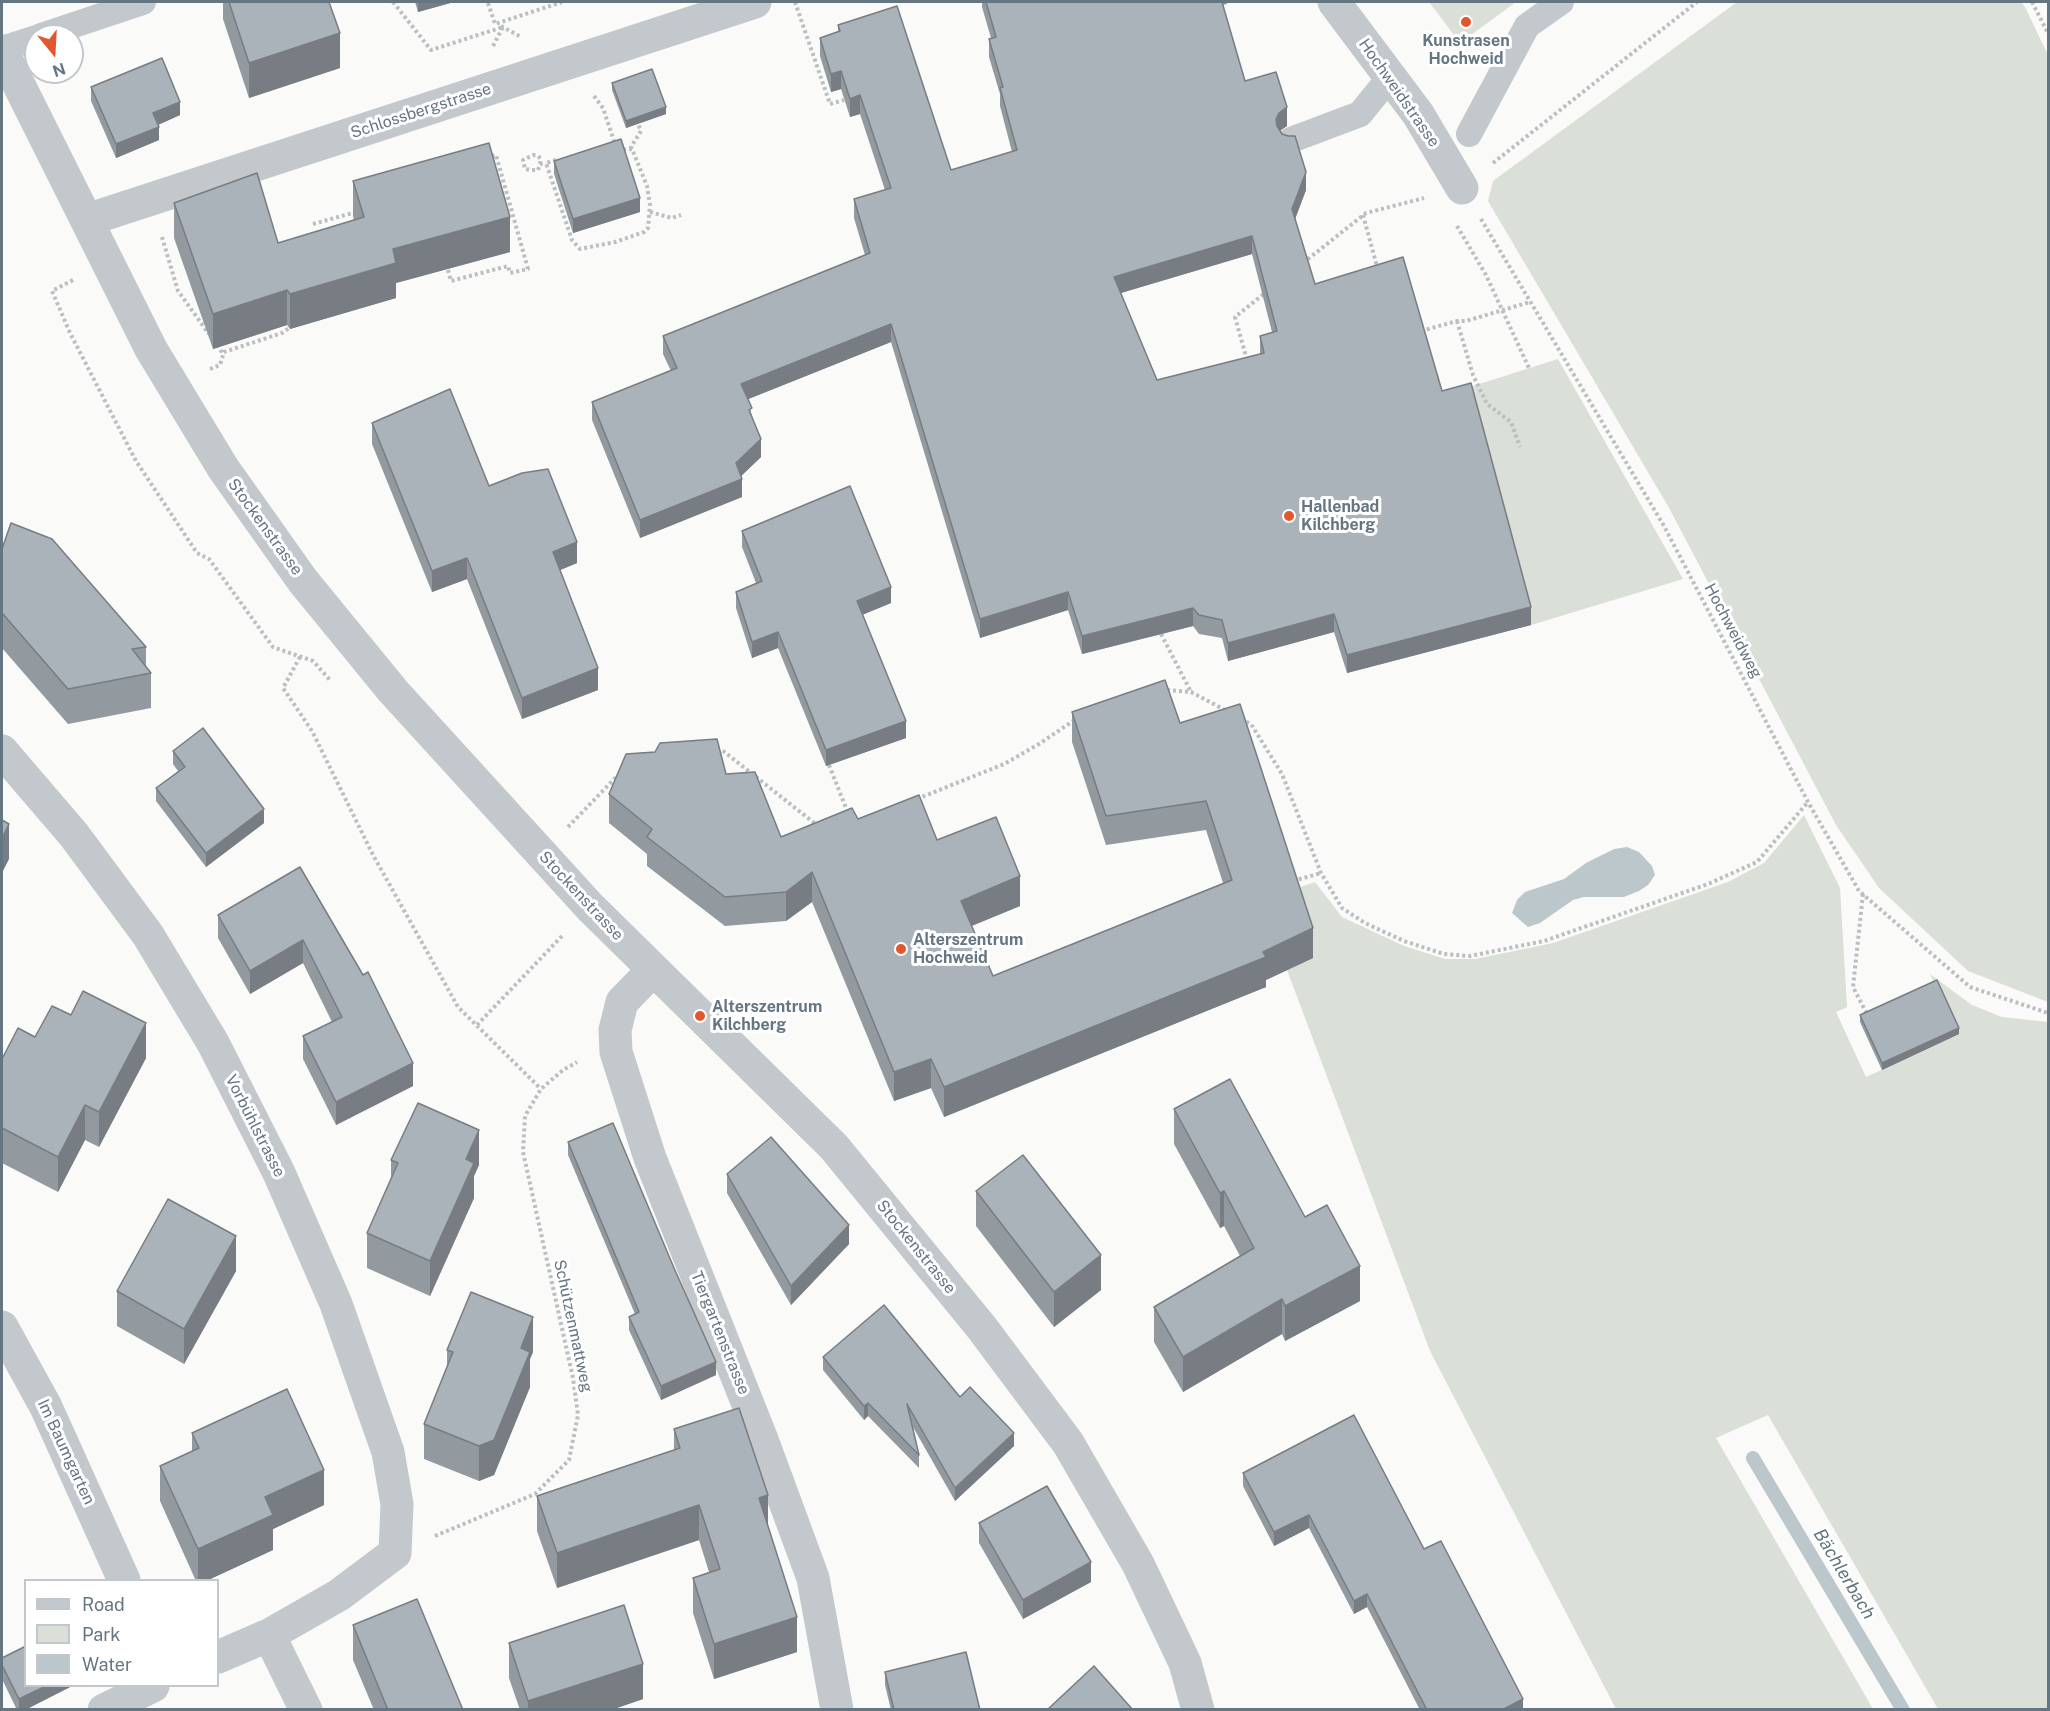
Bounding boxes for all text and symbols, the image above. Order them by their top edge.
marker: Kunstrasen Hochweid [1459,15,1473,29]
north arrow [24,24,84,84]
place label: Kunstrasen Hochweid [1422,31,1510,69]
street label: Hochweidstrasse [1355,35,1443,151]
text: N [50,59,68,81]
street label: Schlossbergstrasse [348,79,494,143]
street label: Stockenstrasse [223,475,307,579]
place label: Hallenbad Kilchberg [1301,497,1379,535]
marker: Hallenbad Kilchberg [1282,509,1296,523]
street label: Hochweidweg [1700,580,1766,682]
street label: Stockenstrasse [535,847,627,945]
place label: Alterszentrum Hochweid [913,930,1023,968]
marker: Alterszentrum Hochweid [894,942,908,956]
place label: Alterszentrum Kilchberg [712,997,822,1035]
marker: Alterszentrum Kilchberg [693,1009,707,1023]
street label: Vorbühlstrasse [221,1072,289,1180]
street label: Stockenstrasse [872,1196,960,1298]
street label: Schützenmattweg [550,1258,596,1394]
street label: Tiergartenstrasse [686,1268,754,1398]
street label: Im Baumgarten [33,1396,99,1508]
water label: Bächlerbach [1809,1525,1879,1623]
legend [24,1579,219,1687]
text: Road [82,1594,125,1615]
text: Park [82,1624,120,1645]
text: Water [82,1654,132,1675]

